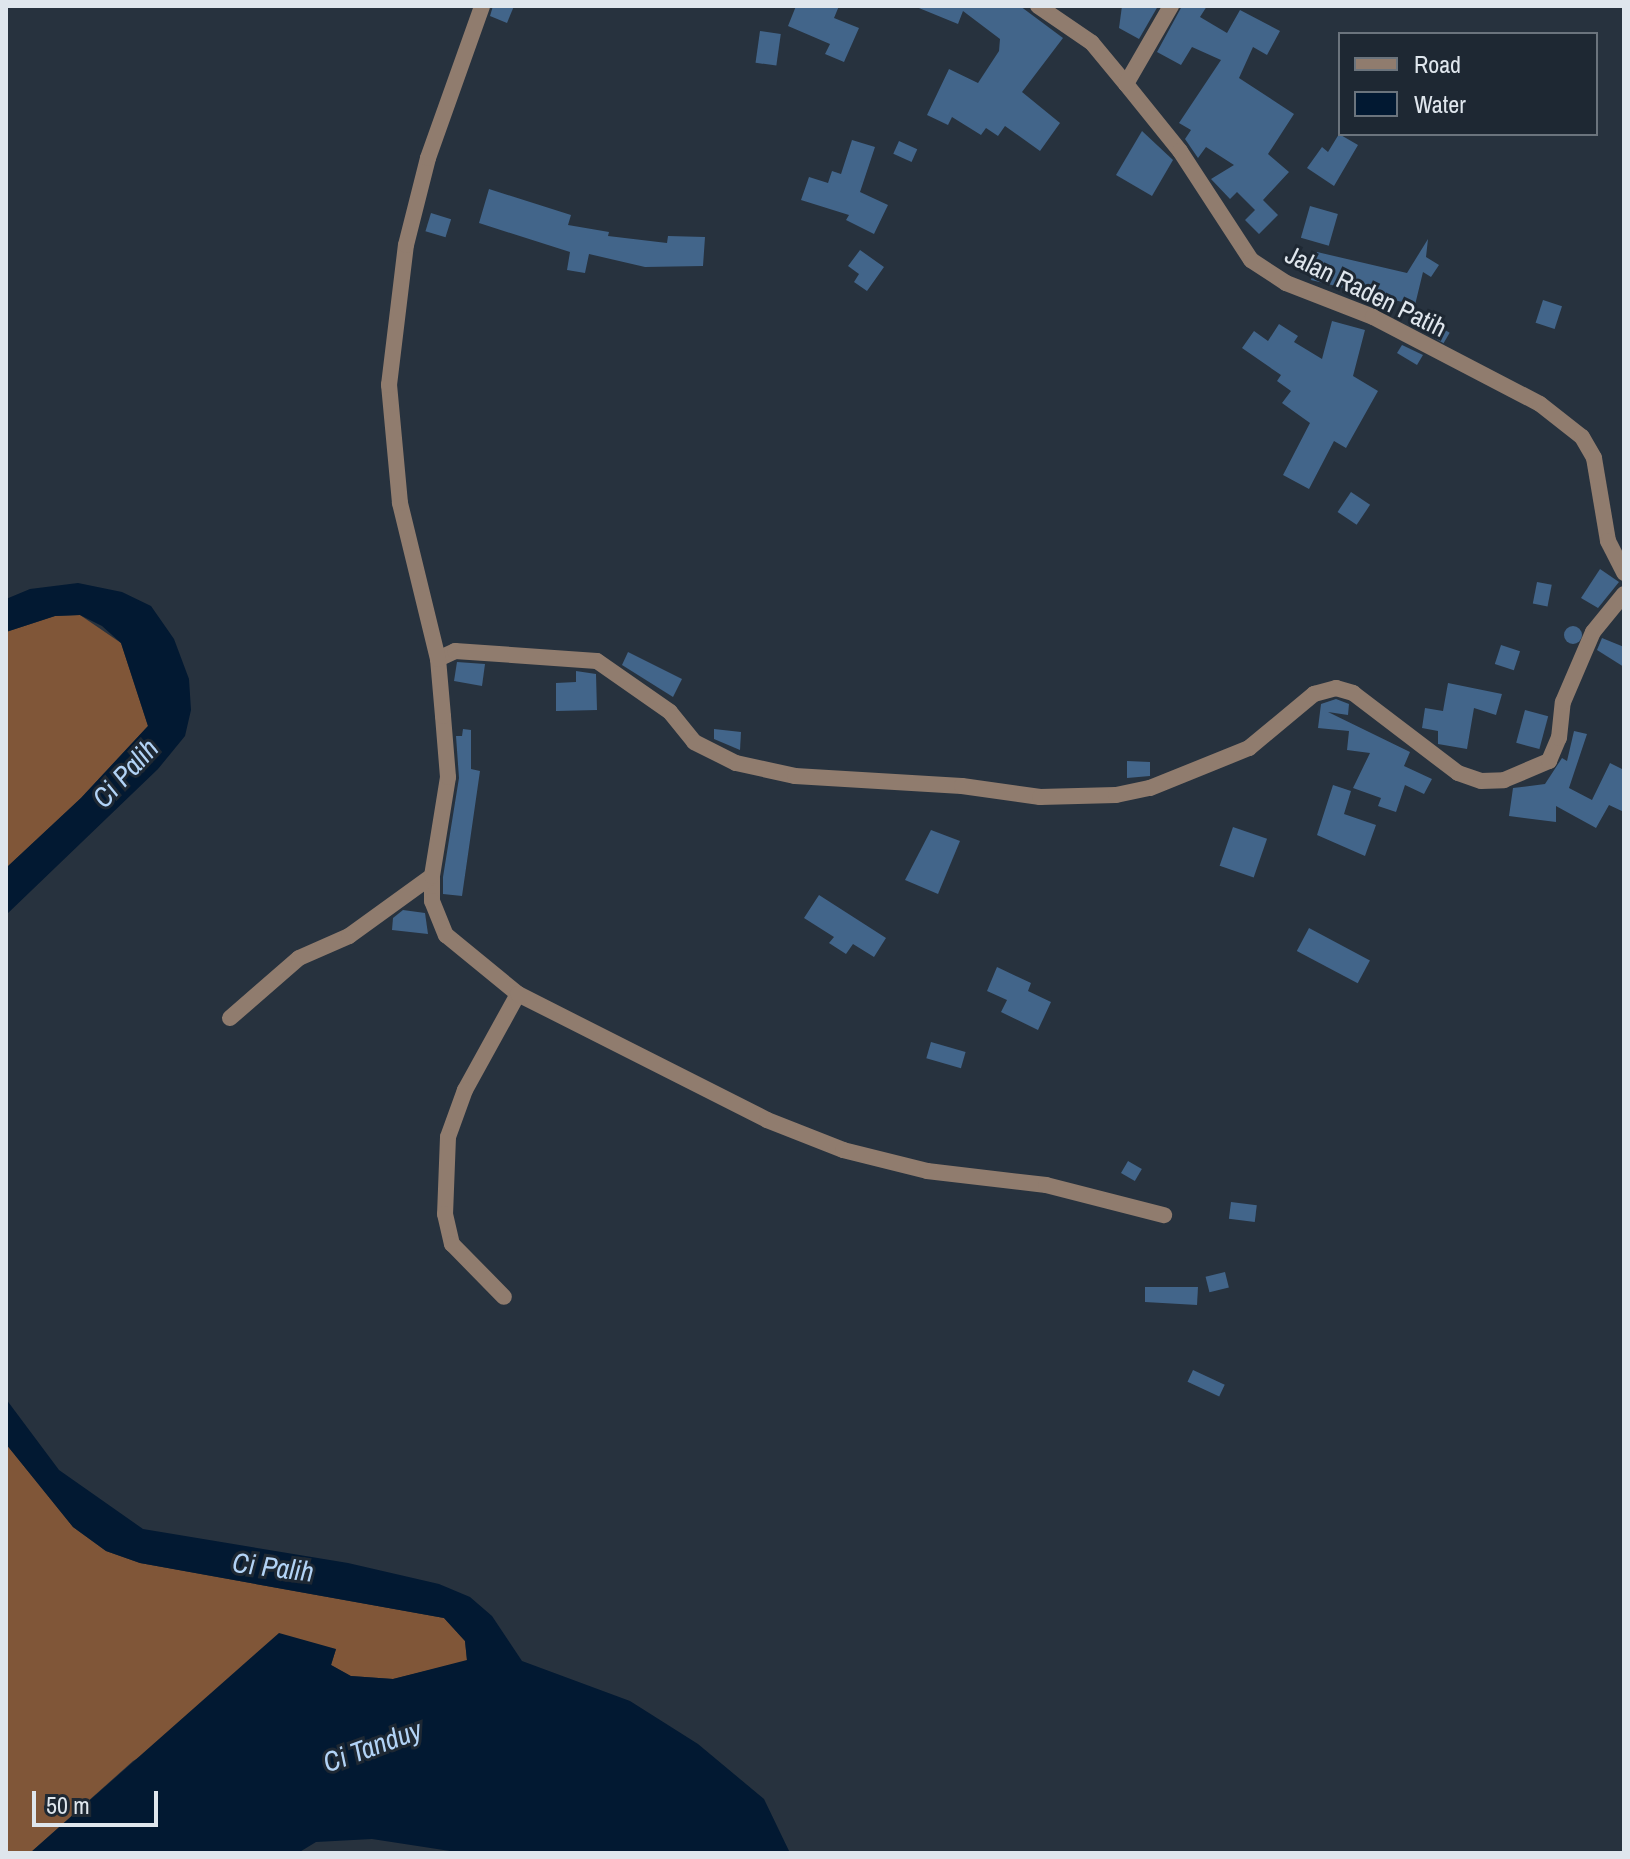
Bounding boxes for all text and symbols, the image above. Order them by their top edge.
legend [1338,32,1598,136]
text: Road [1414,48,1461,80]
text: Water [1414,88,1466,120]
street label: Jalan Raden Patih [1280,239,1452,343]
water label: Ci Palih [85,732,165,814]
water label: Ci Palih [230,1545,316,1589]
water label: Ci Tanduy [318,1713,426,1779]
scale bar [36,1775,162,1825]
text: 50 m [46,1789,90,1821]

